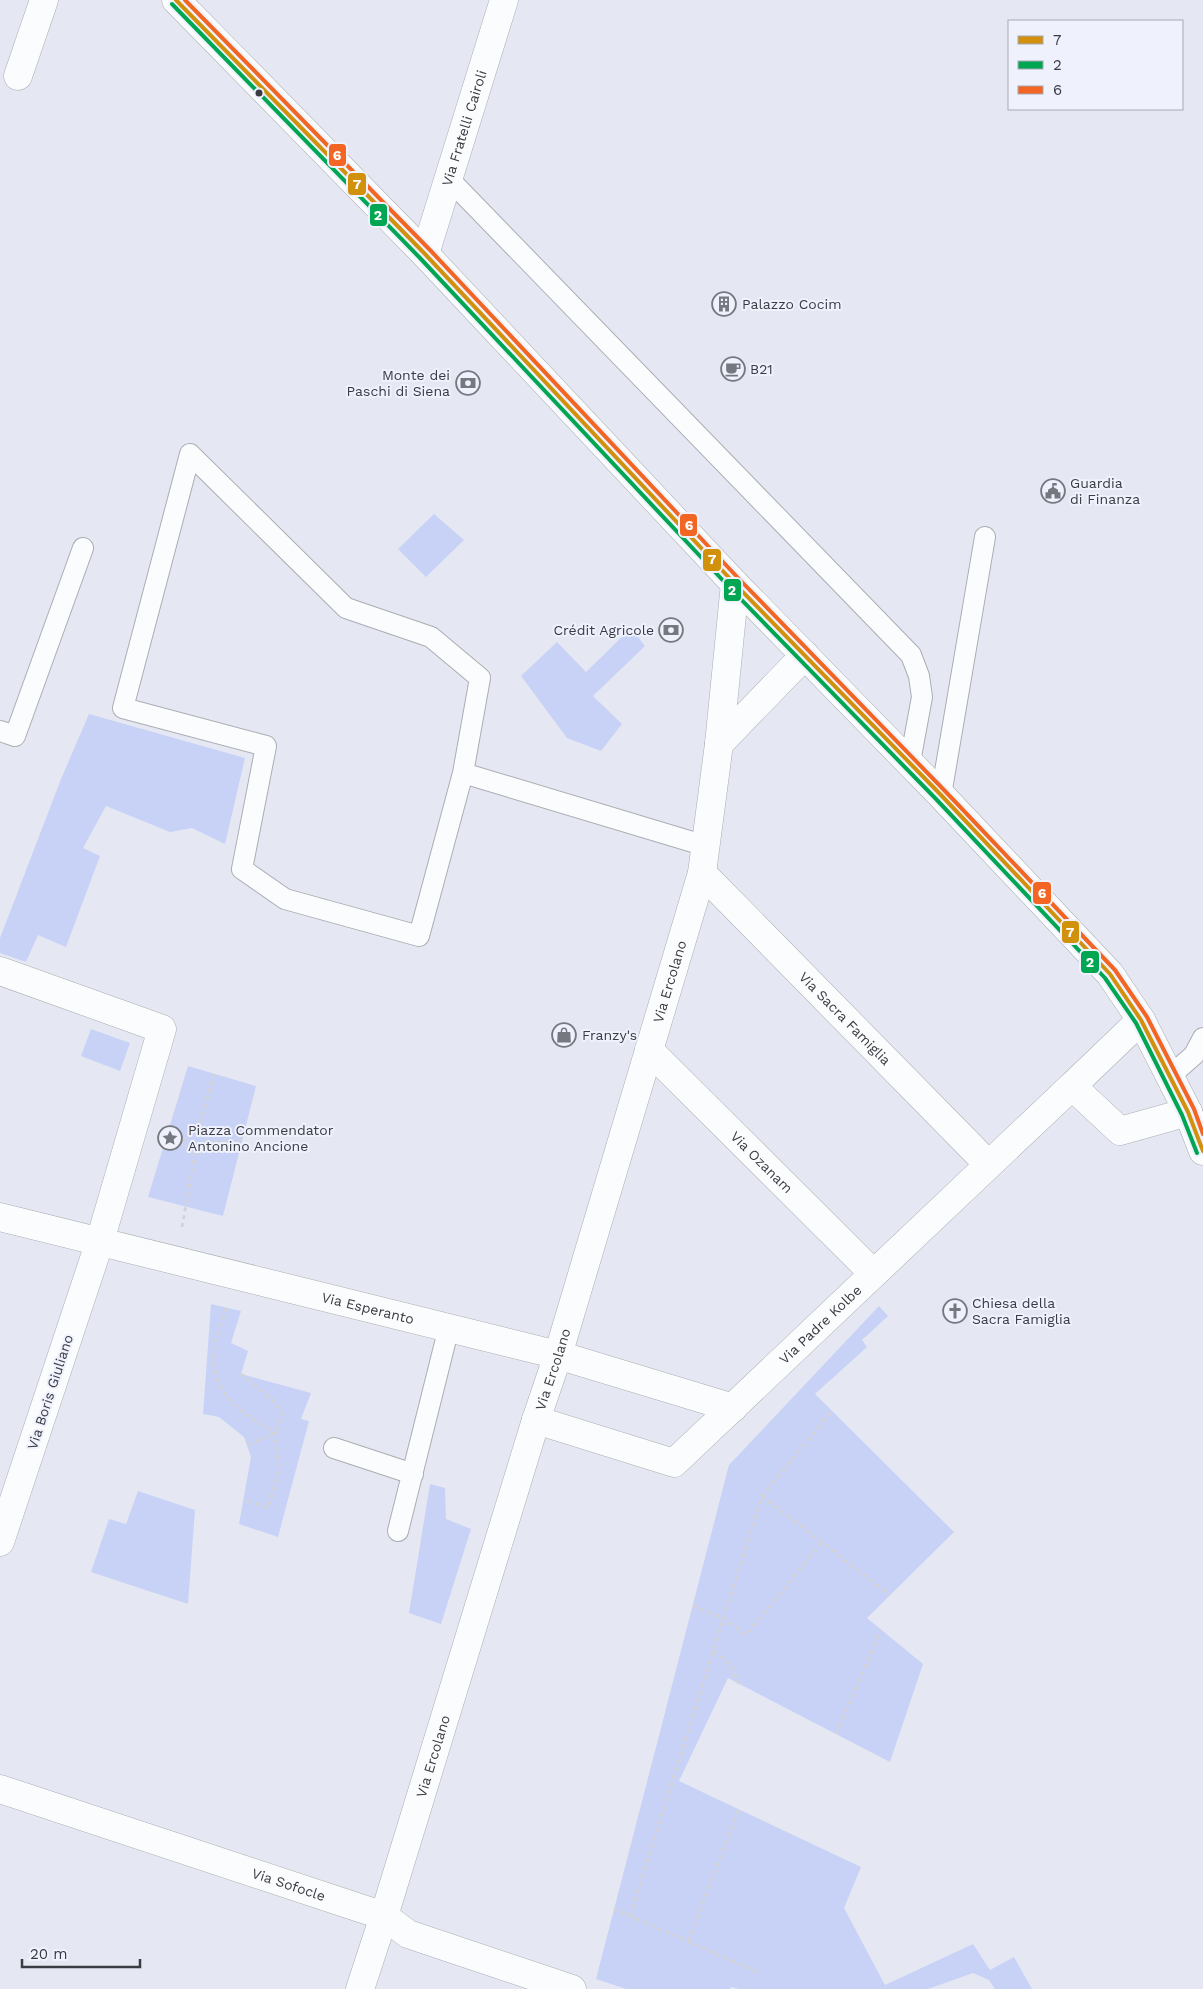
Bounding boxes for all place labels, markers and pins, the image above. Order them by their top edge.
unlabelled marker [254,88,264,98]
building icon: Palazzo Cocim [711,291,737,317]
place label: Palazzo Cocim [742,296,842,312]
cafe icon: B21 [720,356,746,382]
place label: B21 [750,361,773,377]
place label: Monte dei Paschi di Siena [347,367,450,399]
bank icon: Monte dei Paschi di Siena [455,370,481,396]
place label: Guardia di Finanza [1070,475,1140,507]
public building icon: Guardia di Finanza [1040,478,1066,504]
bank icon: Crédit Agricole [658,617,684,643]
place label: Crédit Agricole [554,622,654,638]
shop icon: Franzy's [551,1022,577,1048]
place label: Franzy's [582,1027,637,1043]
place label: Piazza Commendator Antonino Ancione [188,1122,334,1154]
place icon: Piazza Commendator Antonino Ancione [157,1125,183,1151]
place label: Chiesa della Sacra Famiglia [972,1295,1071,1327]
church icon: Chiesa della Sacra Famiglia [942,1298,968,1324]

